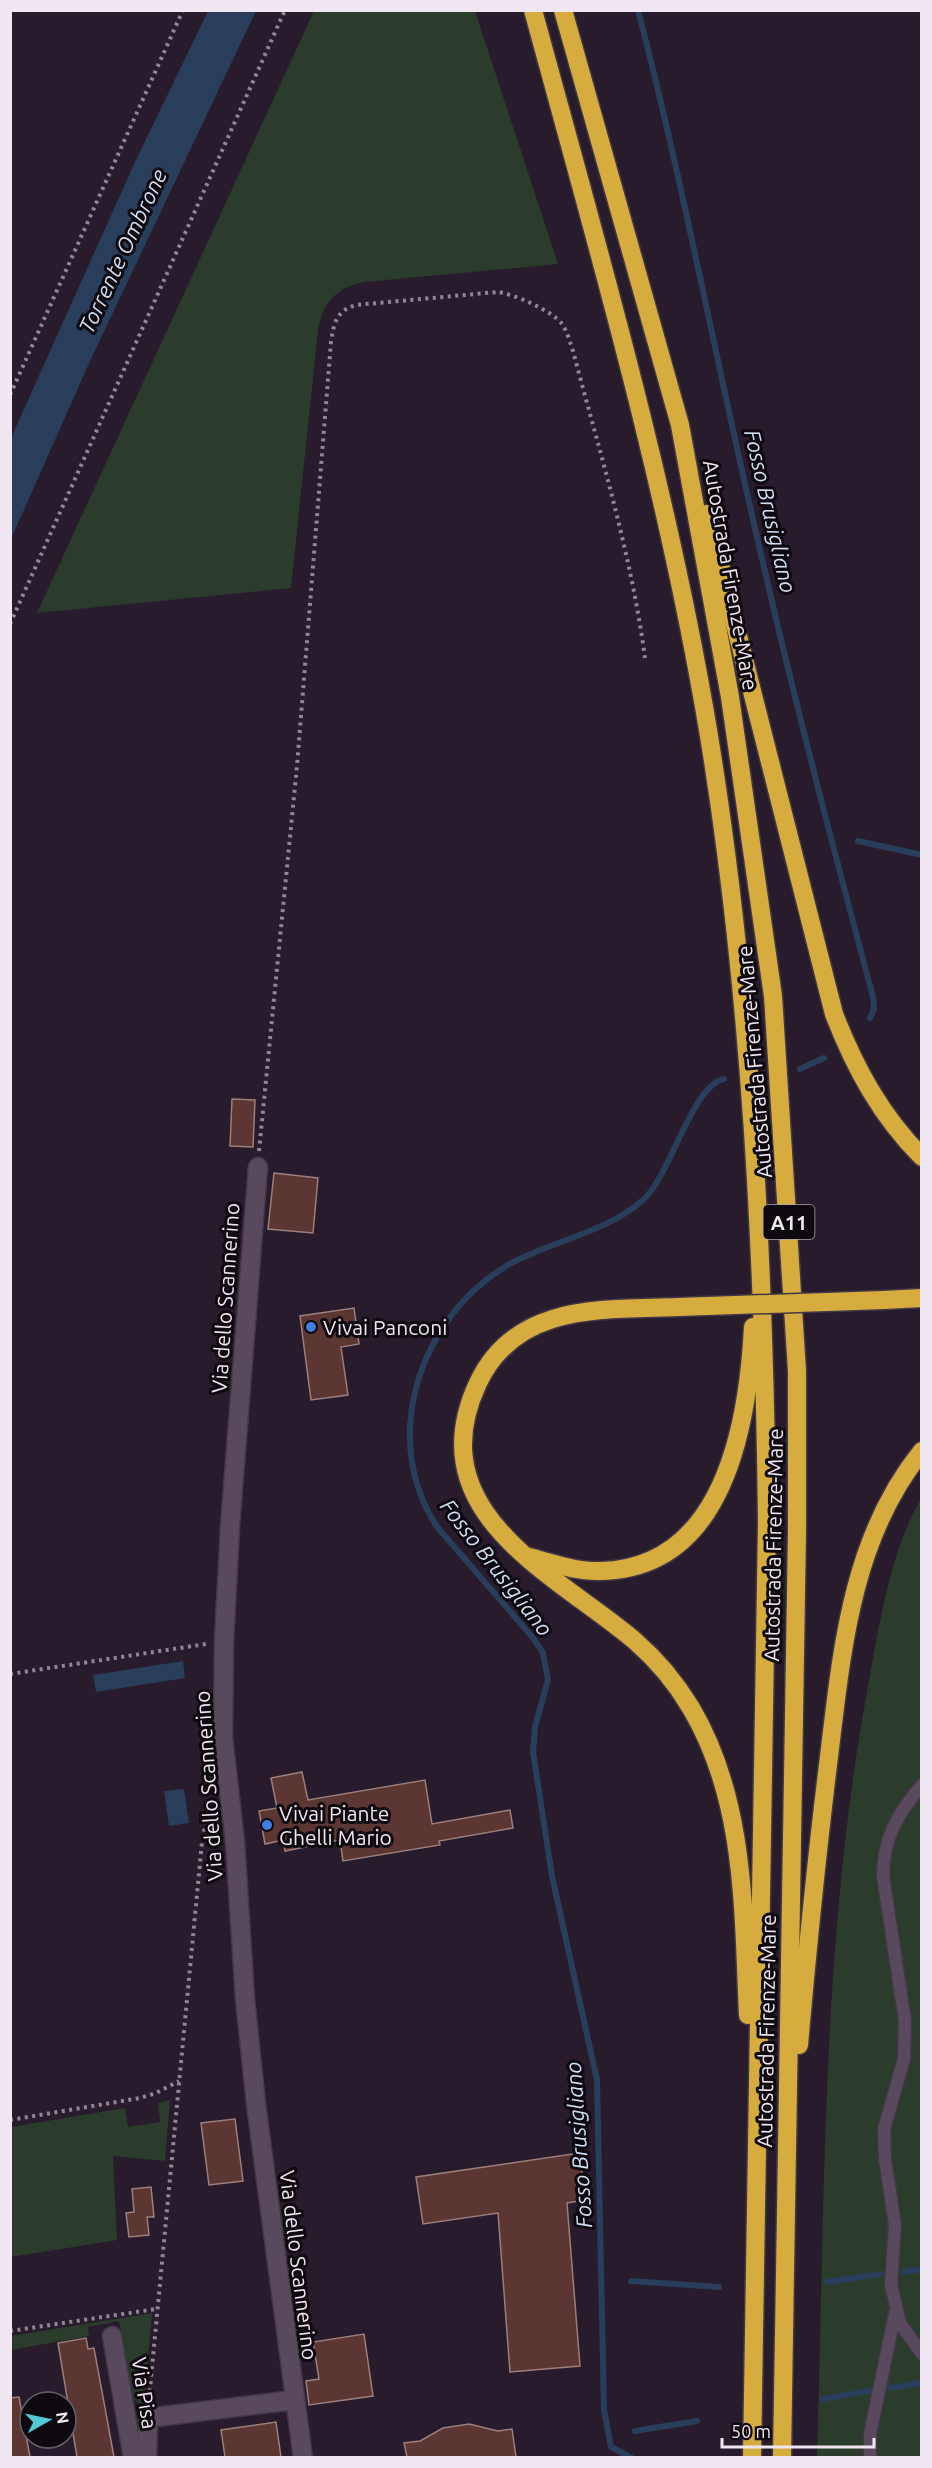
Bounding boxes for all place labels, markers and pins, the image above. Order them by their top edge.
place label: Vivai Panconi [323,1315,447,1339]
marker: Vivai Panconi [304,1320,318,1334]
place label: Vivai Piante Ghelli Mario [279,1801,392,1849]
marker: Vivai Piante Ghelli Mario [260,1818,274,1832]

